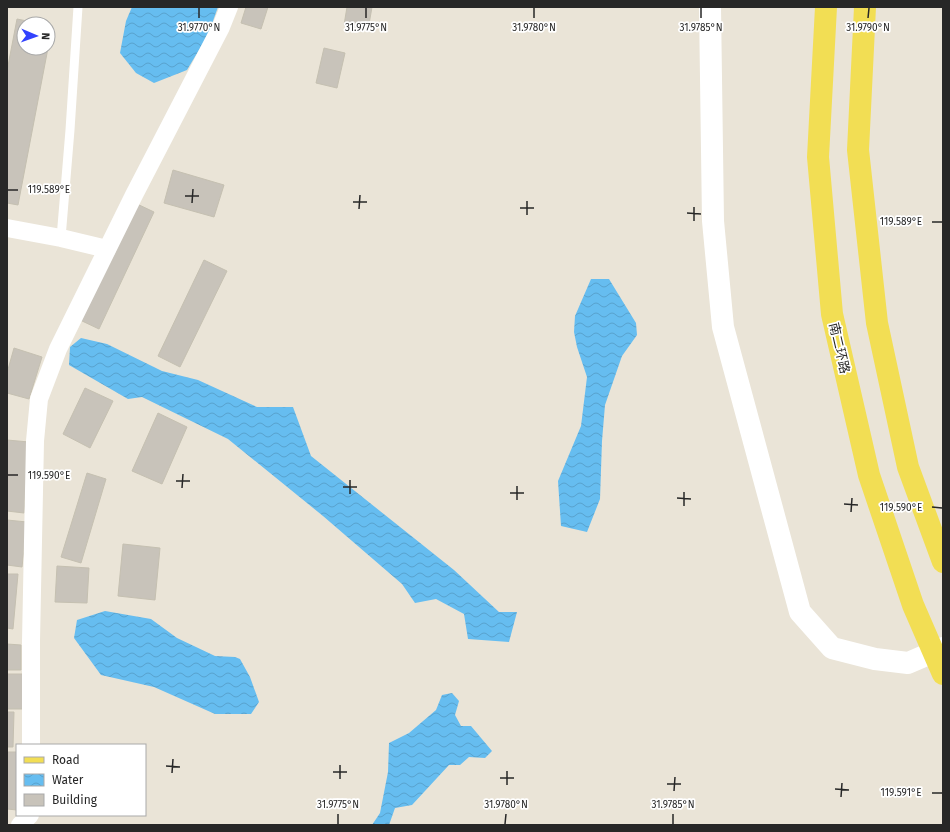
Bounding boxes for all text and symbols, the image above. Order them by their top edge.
north arrow [16,16,56,56]
text: 31.9770°N [178,22,220,34]
text: 31.9775°N [345,22,387,34]
text: 31.9780°N [512,22,556,34]
text: 31.9785°N [679,22,723,34]
text: 31.9790°N [846,22,890,34]
text: N [39,32,52,40]
text: 119.589°E [28,184,70,196]
text: 119.589°E [880,216,922,228]
street label: 南二环路 [826,321,853,375]
text: 119.590°E [28,470,70,482]
text: 119.590°E [880,502,922,514]
legend [16,744,146,816]
text: Road [52,753,80,767]
text: Water [52,773,84,787]
text: 119.591°E [880,787,922,799]
text: Building [52,793,98,807]
text: 31.9775°N [317,799,359,811]
text: 31.9780°N [484,799,528,811]
text: 31.9785°N [651,799,695,811]

